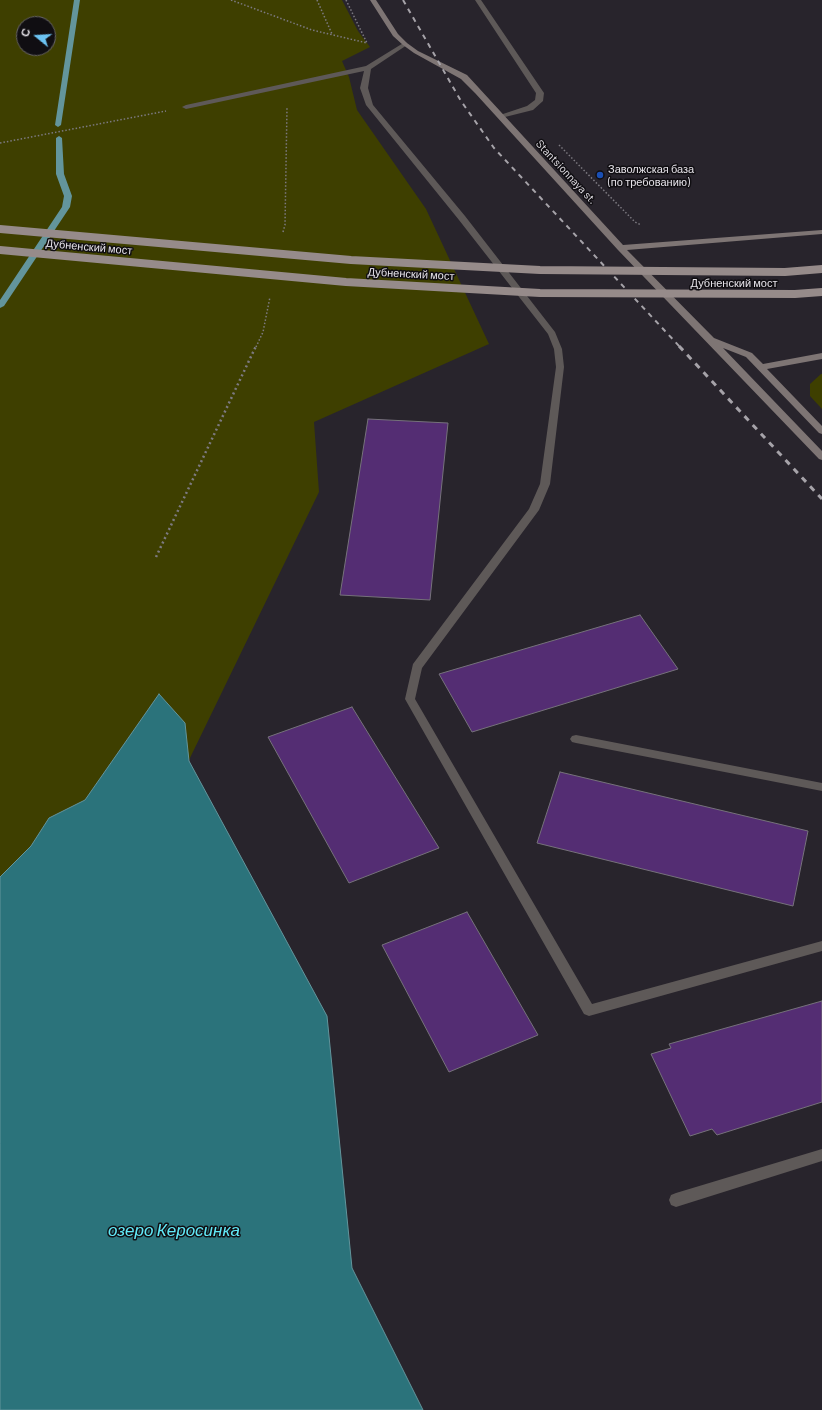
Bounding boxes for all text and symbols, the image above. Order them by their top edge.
north arrow [16,16,56,56]
text: С [18,27,32,38]
street label: Stantsionnaya st. [533,137,599,207]
place label: Заволжская база (по требованию) [608,162,694,188]
marker: Заволжская база (по требованию) [595,170,605,180]
street label: Дубненский мост [45,237,133,257]
street label: Дубненский мост [367,265,455,283]
street label: Дубненский мост [691,276,777,290]
water label: озеро Керосинка [108,1220,240,1240]

